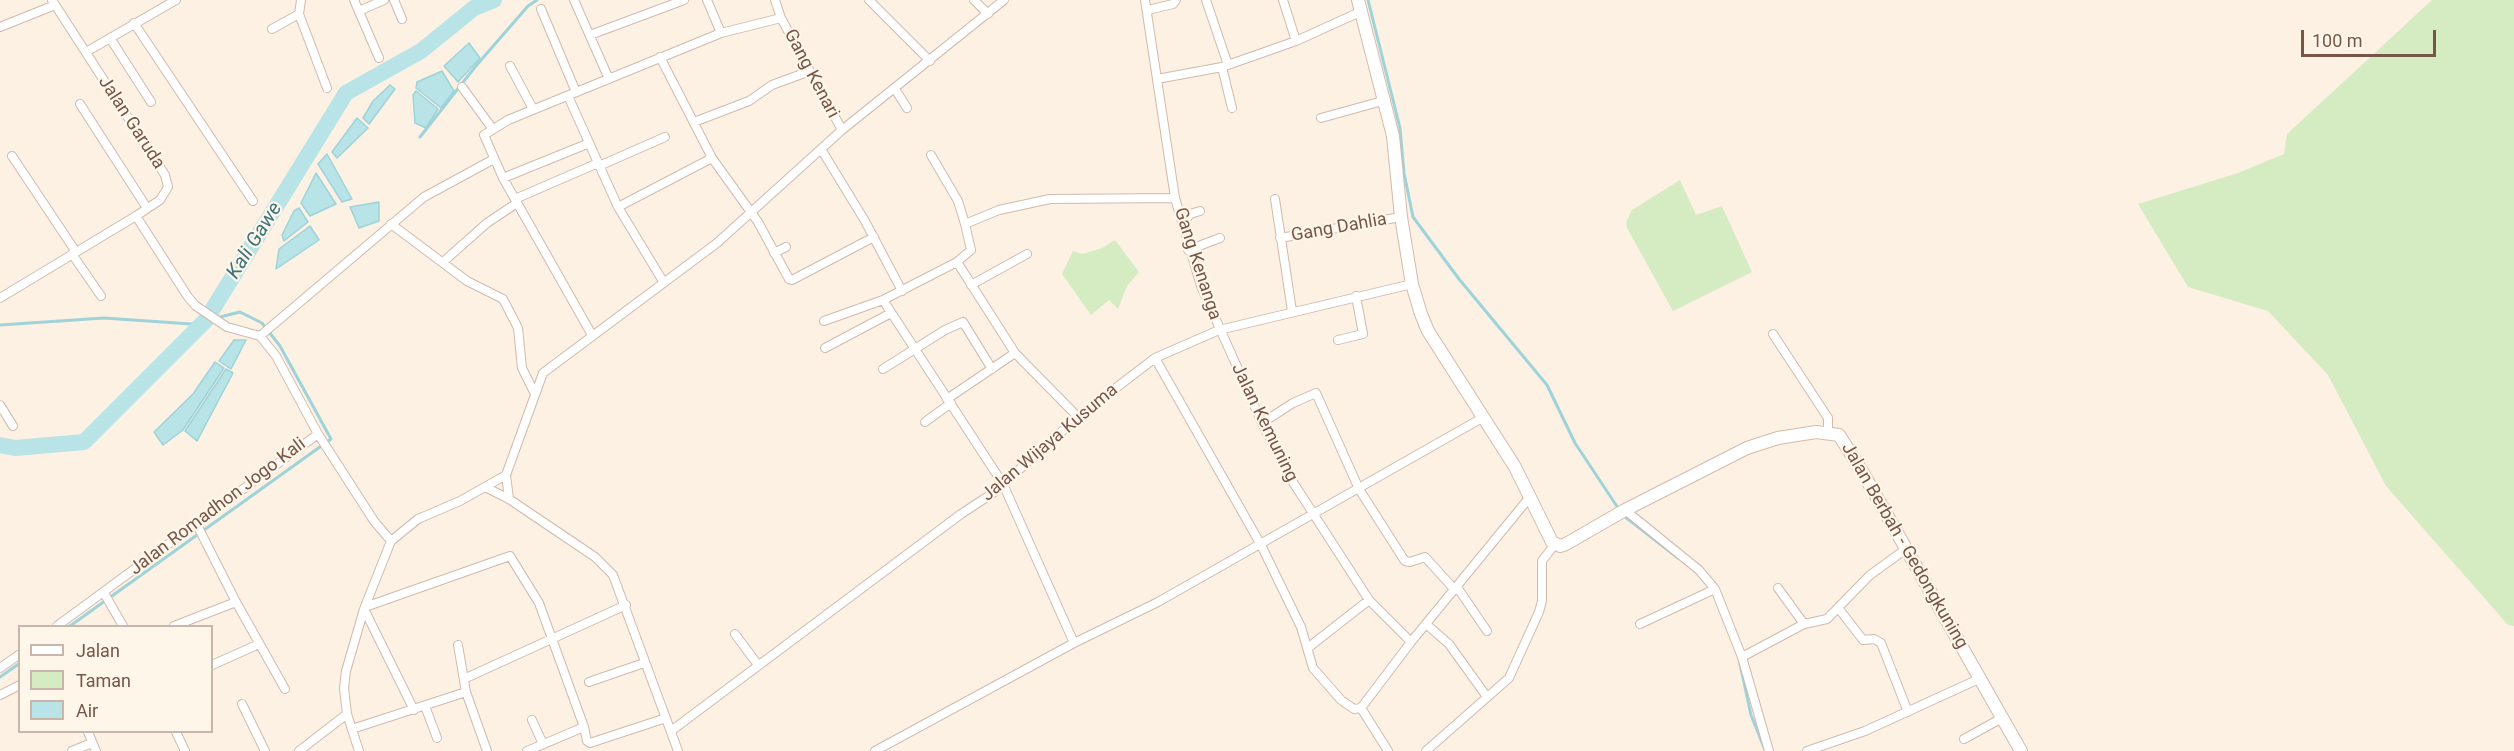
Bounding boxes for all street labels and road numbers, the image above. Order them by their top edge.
street label: Gang Kenari [779,26,843,122]
street label: Jalan Garuda [93,73,169,173]
street label: Gang Kenanga [1169,205,1225,323]
street label: Gang Dahlia [1290,209,1388,247]
street label: Jalan Kemuning [1226,360,1302,486]
street label: Jalan Wijaya Kusuma [978,380,1122,506]
street label: Jalan Romadhon Jogo Kali [126,434,310,580]
street label: Jalan Berbah - Gedongkuning [1836,439,1972,653]

